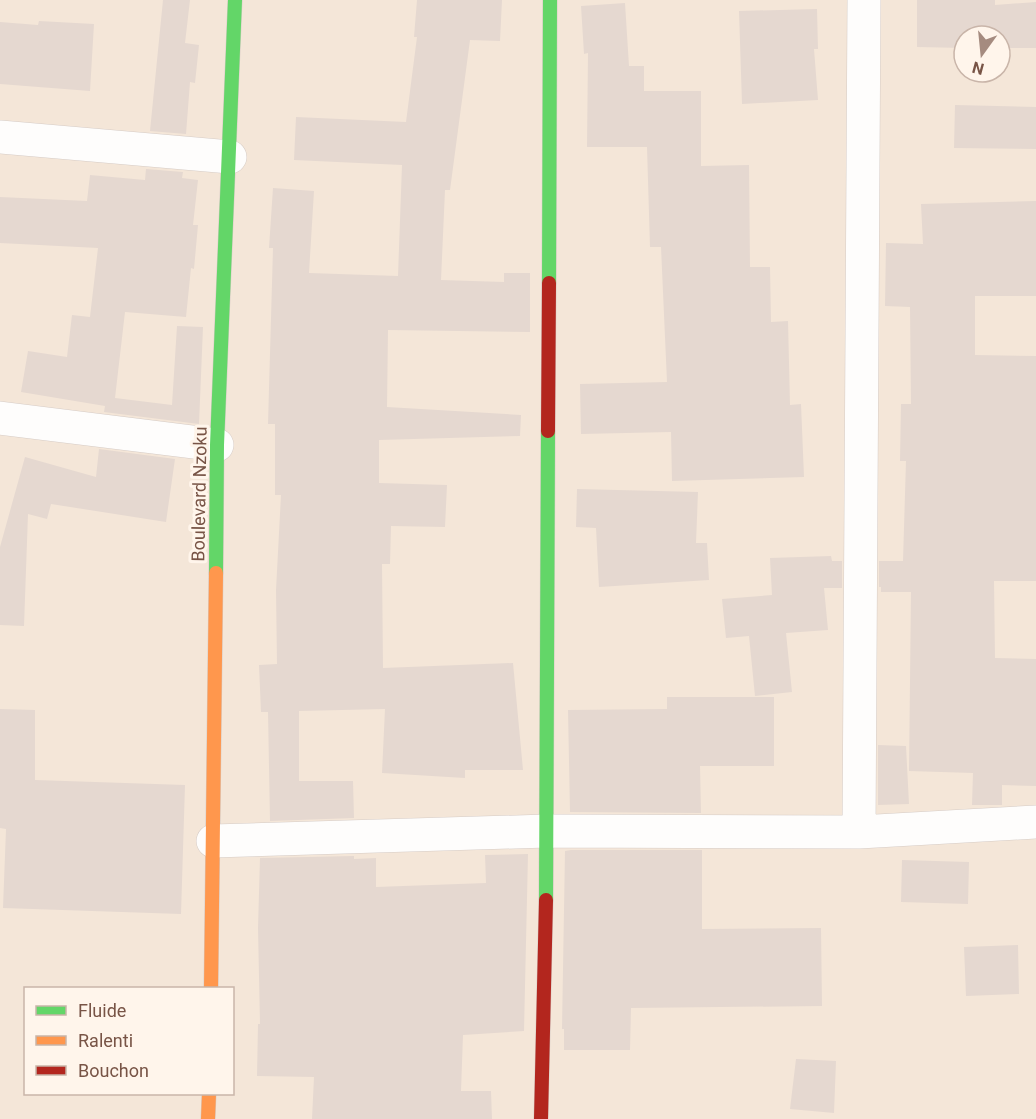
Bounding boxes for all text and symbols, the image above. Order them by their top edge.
north arrow [952,24,1012,84]
text: N [970,57,986,79]
street label: Boulevard Nzoku [187,426,211,562]
legend [24,987,234,1095]
text: Fluide [78,1000,126,1021]
text: Ralenti [78,1030,133,1051]
text: Bouchon [78,1060,149,1081]

